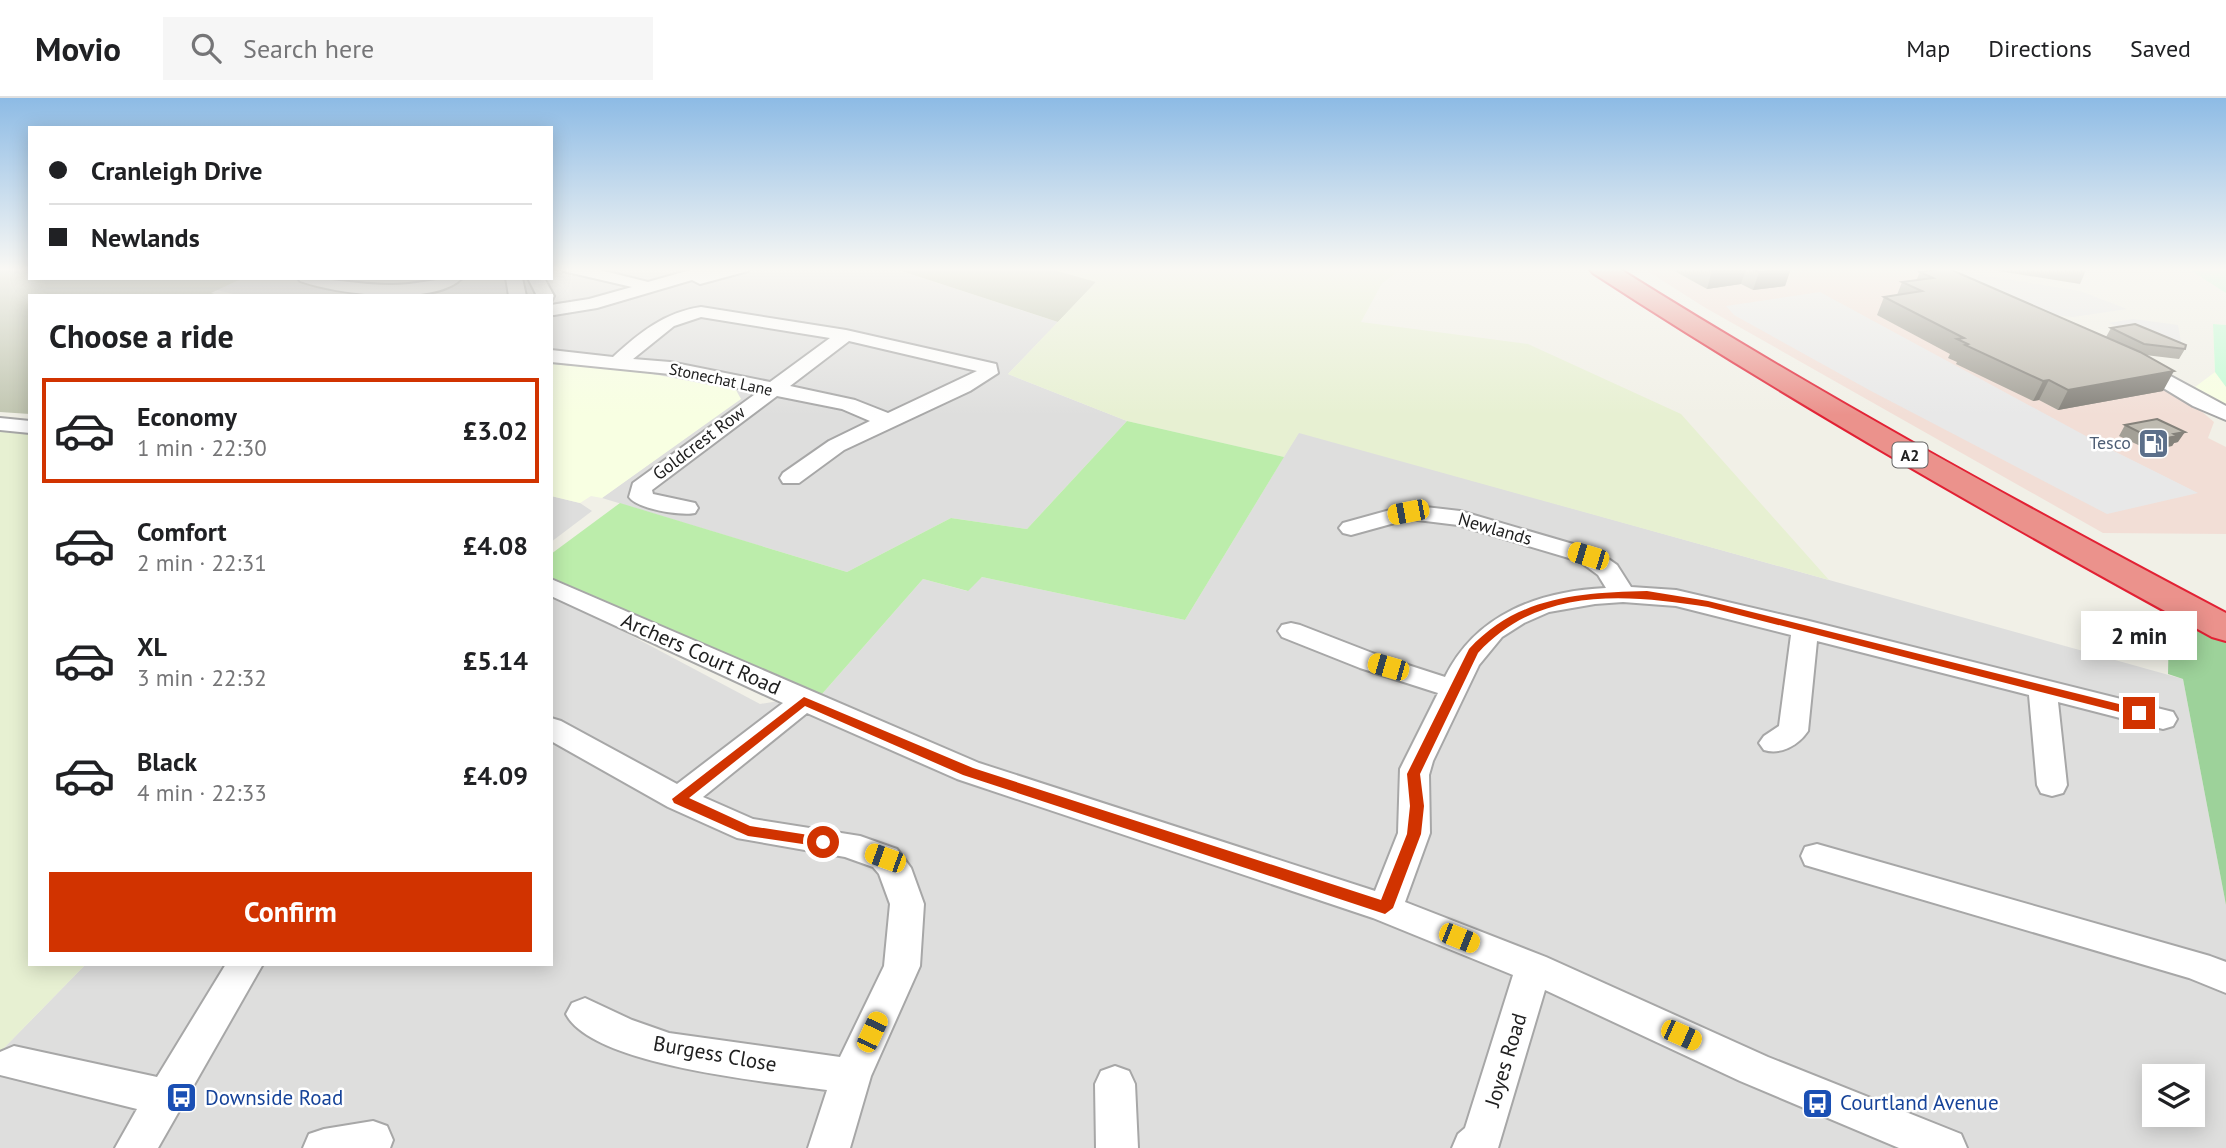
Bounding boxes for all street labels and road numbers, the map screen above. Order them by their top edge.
street label: Stonechat Lane [667,358,775,400]
street label: Goldcrest Row [648,400,750,485]
road number: A2 [1892,442,1927,468]
street label: Newlands [1456,507,1535,550]
street label: Archers Court Road [617,606,785,701]
street label: Joyes Road [1478,1010,1533,1111]
street label: Burgess Close [651,1029,779,1078]

